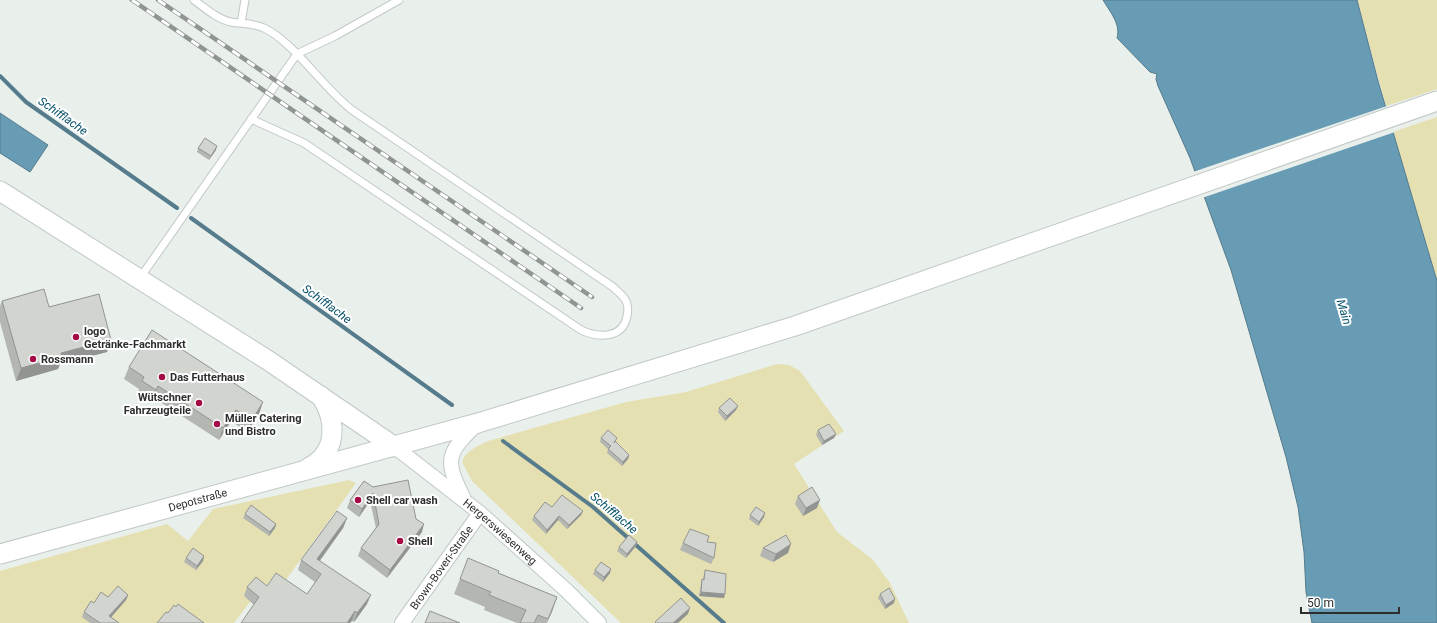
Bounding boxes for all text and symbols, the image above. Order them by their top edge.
water label: Schifflache [36,94,90,138]
water label: Schifflache [300,282,354,326]
water label: Main [1334,298,1354,326]
place label: logo Getränke-Fachmarkt [84,325,186,351]
marker: logo Getränke-Fachmarkt [71,332,81,342]
place label: Rossmann [41,353,93,366]
marker: Rossmann [28,354,38,364]
place label: Das Futterhaus [170,371,245,384]
marker: Das Futterhaus [157,372,167,382]
place label: Wütschner Fahrzeugteile [124,391,191,417]
marker: Wütschner Fahrzeugteile [194,398,204,408]
place label: Müller Catering und Bistro [225,412,301,438]
marker: Müller Catering und Bistro [212,419,222,429]
street label: Depotstraße [167,486,229,515]
water label: Schifflache [588,489,640,537]
place label: Shell car wash [366,494,438,507]
marker: Shell car wash [353,495,363,505]
street label: Hergerswiesenweg [460,496,539,568]
street label: Brown-Boveri-Straße [408,523,476,612]
place label: Shell [408,535,433,548]
marker: Shell [395,536,405,546]
scale bar [1301,589,1399,615]
text: 50 m [1307,596,1334,610]

